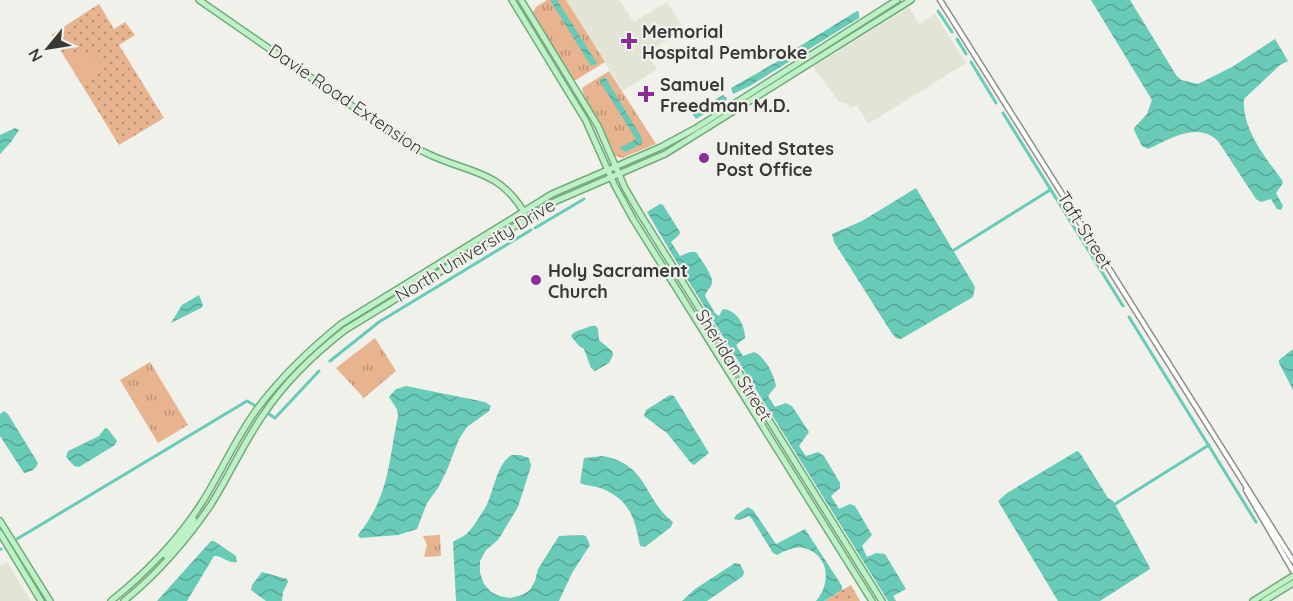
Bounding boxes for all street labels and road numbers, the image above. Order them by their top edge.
street label: Davie Road Extension [264,39,428,159]
street label: Taft Street [1052,187,1118,273]
street label: North University Drive [391,193,559,307]
street label: Sheridan Street [690,305,778,425]

